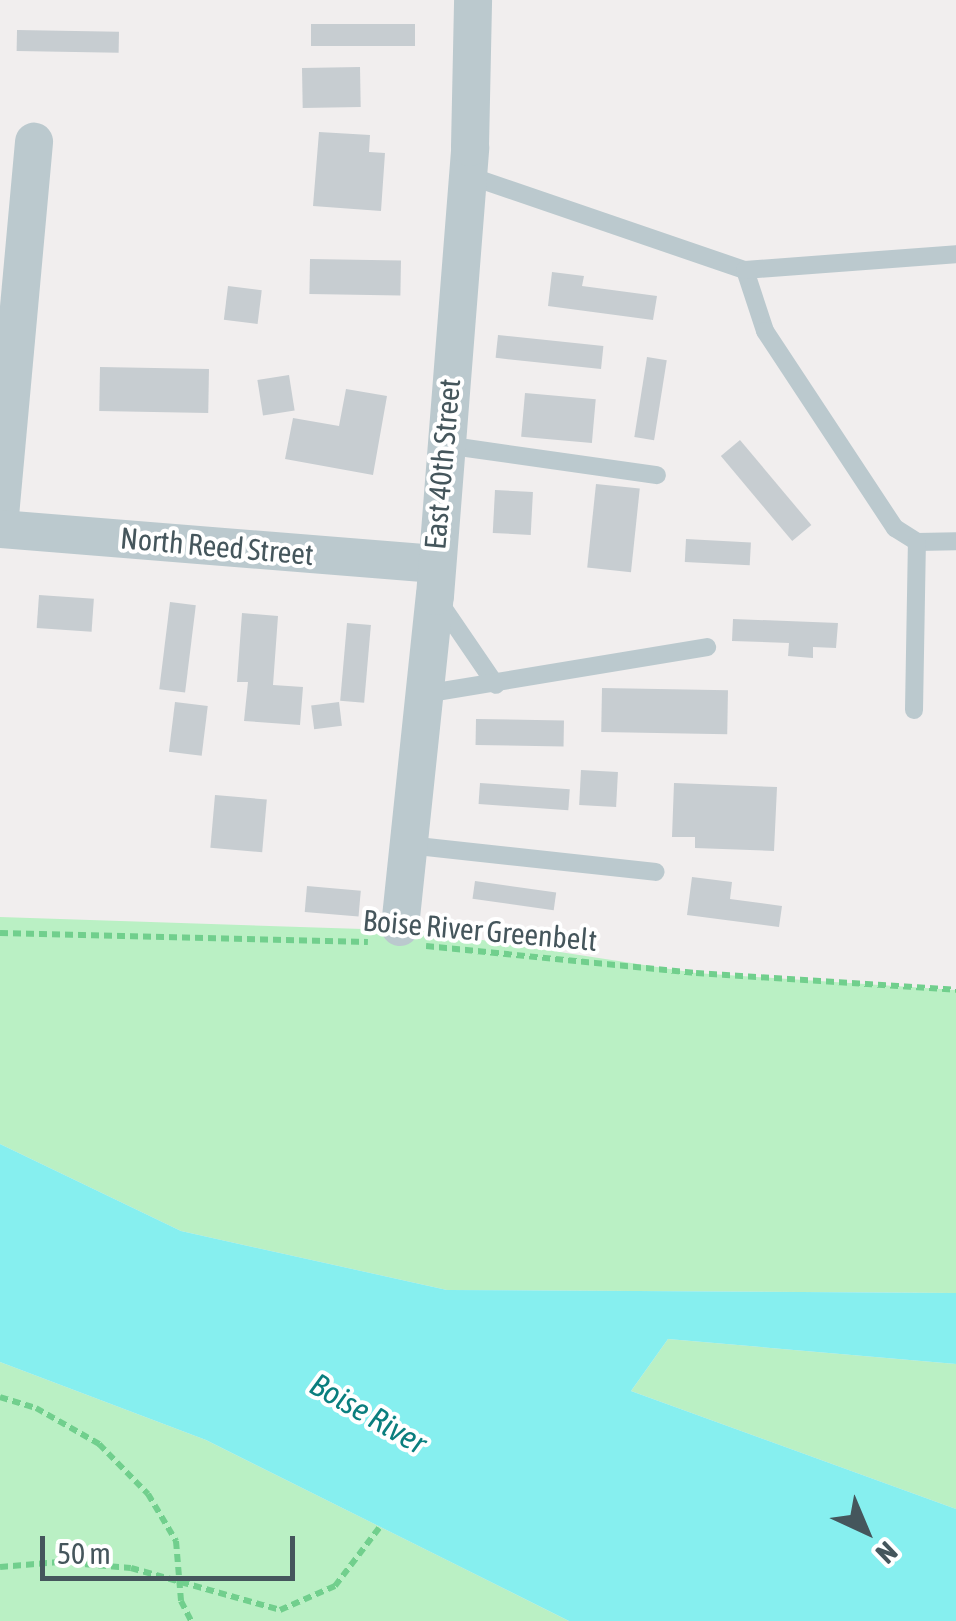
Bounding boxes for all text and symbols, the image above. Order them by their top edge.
street label: East 40th Street [417,377,467,551]
street label: North Reed Street [119,520,315,572]
street label: Boise River Greenbelt [361,902,599,958]
water label: Boise River [303,1365,433,1463]
north arrow [816,1481,916,1581]
scale bar [45,1516,300,1578]
text: N [870,1535,904,1570]
text: 50 m [57,1536,111,1570]

